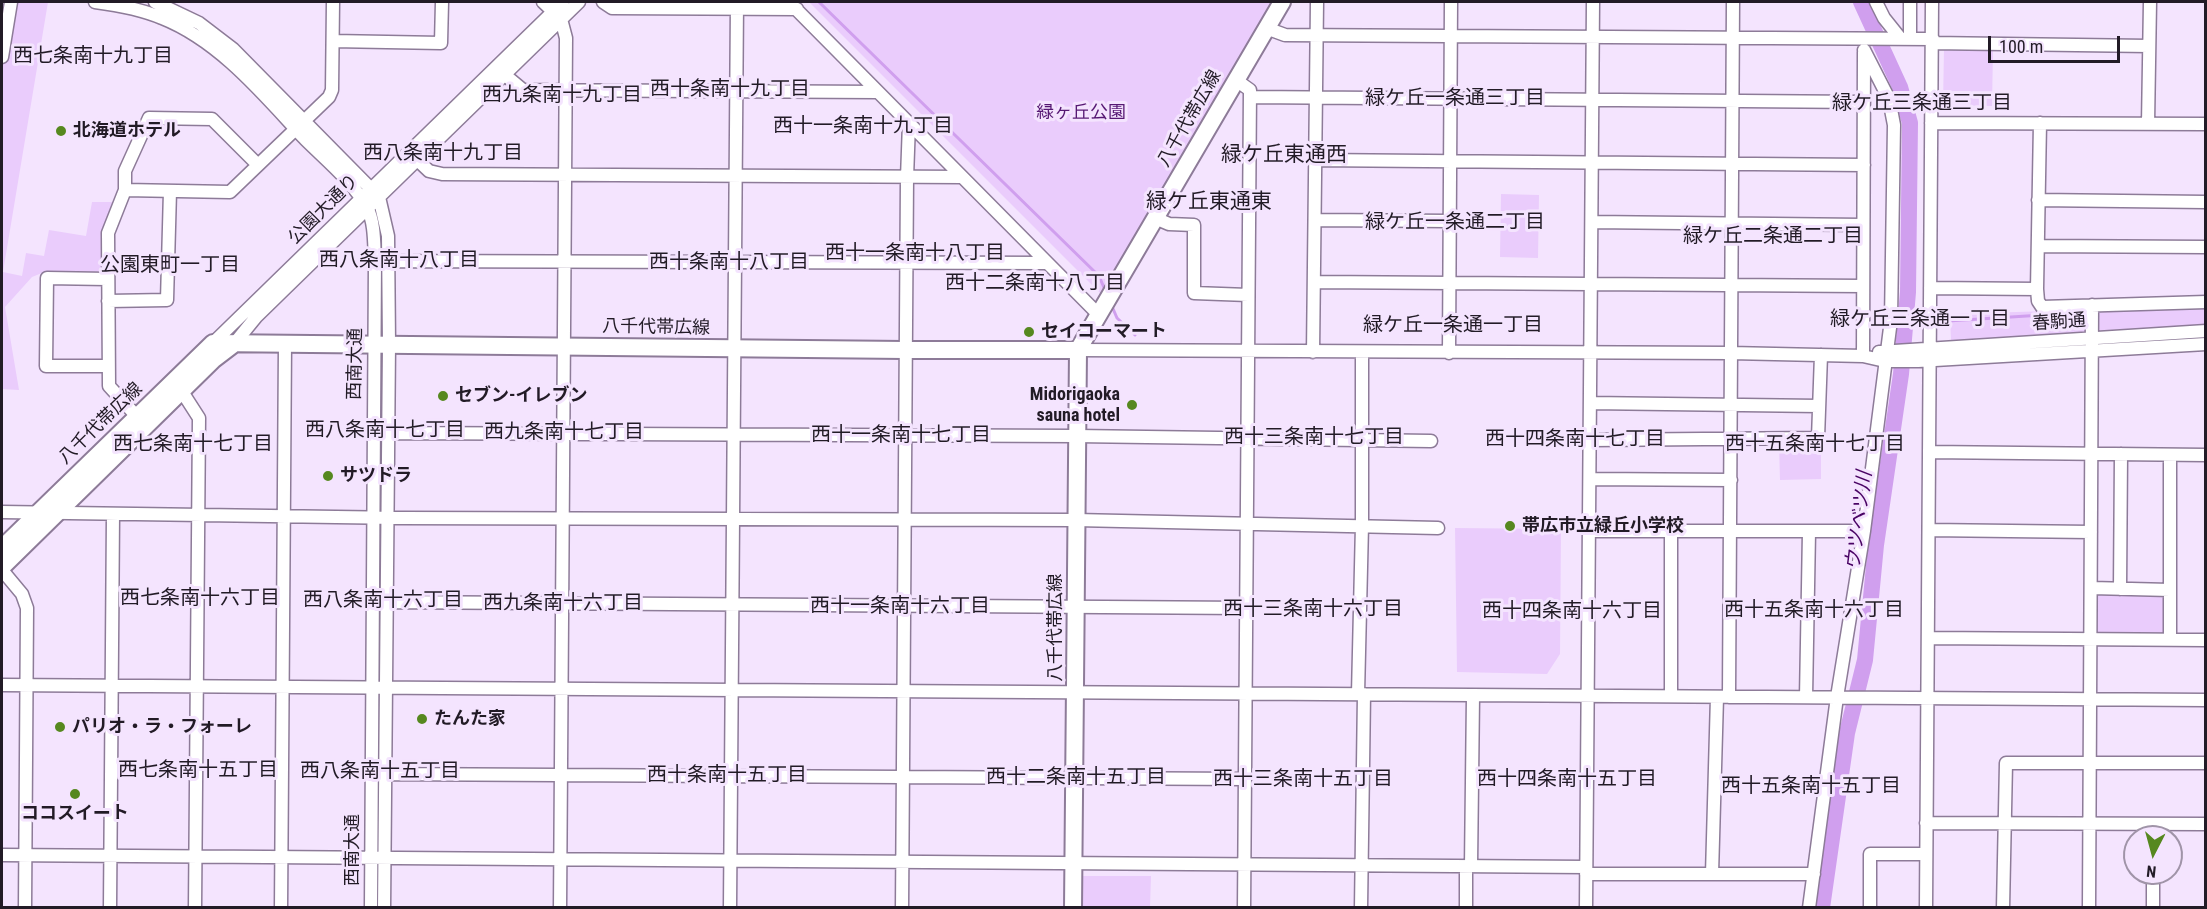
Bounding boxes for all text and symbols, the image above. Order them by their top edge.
scale bar [1991,24,2123,62]
text: 100 m [1999,36,2043,57]
district label: 西七条南十九丁目 [13,45,173,69]
street label: 八千代帯広線 [1154,67,1226,171]
district label: 西十条南十九丁目 [650,78,810,102]
district label: 西九条南十九丁目 [482,84,642,108]
district label: 緑ケ丘一条通三丁目 [1365,87,1545,111]
district label: 緑ケ丘三条通三丁目 [1832,92,2012,116]
park label: 緑ヶ丘公園 [1036,102,1126,124]
district label: 西十一条南十九丁目 [773,115,953,139]
place label: 北海道ホテル [73,120,181,142]
marker: 北海道ホテル [54,124,68,138]
district label: 西八条南十九丁目 [363,142,523,166]
district label: 緑ケ丘東通西 [1221,143,1347,169]
street label: 公園大通り [285,171,363,249]
district label: 緑ケ丘東通東 [1146,190,1272,216]
district label: 緑ケ丘一条通二丁目 [1365,211,1545,235]
district label: 緑ケ丘二条通二丁目 [1683,225,1863,249]
district label: 西十一条南十八丁目 [825,242,1005,266]
district label: 西八条南十八丁目 [319,249,479,273]
district label: 西十条南十八丁目 [649,251,809,275]
district label: 公園東町一丁目 [100,254,240,278]
district label: 西十二条南十八丁目 [945,272,1125,296]
district label: 緑ケ丘三条通一丁目 [1830,308,2010,332]
street label: 春駒通 [2031,310,2087,336]
district label: 緑ケ丘一条通一丁目 [1363,314,1543,338]
street label: 八千代帯広線 [602,316,710,340]
place label: セイコーマート [1041,321,1167,343]
marker: セイコーマート [1022,325,1036,339]
street label: 西南大通 [345,328,367,400]
street label: 八千代帯広線 [55,379,147,469]
place label: Midorigaoka sauna hotel [1030,384,1120,426]
place label: セブン-イレブン [455,385,587,407]
marker: セブン-イレブン [436,389,450,403]
marker: Midorigaoka sauna hotel [1125,398,1139,412]
district label: 西八条南十七丁目 [305,419,465,443]
district label: 西九条南十七丁目 [484,421,644,445]
district label: 西十一条南十七丁目 [811,424,991,448]
district label: 西十三条南十七丁目 [1224,426,1404,450]
district label: 西十四条南十七丁目 [1485,428,1665,452]
district label: 西七条南十七丁目 [113,433,273,457]
district label: 西十五条南十七丁目 [1725,433,1905,457]
place label: サツドラ [340,465,412,487]
marker: サツドラ [321,469,335,483]
water label: ウツベツ川 [1842,470,1878,572]
place label: 帯広市立緑丘小学校 [1522,515,1684,537]
marker: 帯広市立緑丘小学校 [1503,519,1517,533]
street label: 八千代帯広線 [1045,574,1067,682]
district label: 西七条南十六丁目 [120,587,280,611]
district label: 西八条南十六丁目 [303,589,463,613]
district label: 西九条南十六丁目 [483,592,643,616]
district label: 西十一条南十六丁目 [810,595,990,619]
district label: 西十三条南十六丁目 [1223,598,1403,622]
district label: 西十五条南十六丁目 [1724,599,1904,623]
district label: 西十四条南十六丁目 [1482,600,1662,624]
place label: たんた家 [434,708,506,730]
marker: たんた家 [415,712,429,726]
place label: パリオ・ラ・フォーレ [72,716,252,738]
marker: パリオ・ラ・フォーレ [53,720,67,734]
district label: 西七条南十五丁目 [118,759,278,783]
district label: 西八条南十五丁目 [300,760,460,784]
district label: 西十条南十五丁目 [647,764,807,788]
district label: 西十二条南十五丁目 [986,766,1166,790]
district label: 西十三条南十五丁目 [1213,768,1393,792]
district label: 西十四条南十五丁目 [1477,768,1657,792]
district label: 西十五条南十五丁目 [1721,775,1901,799]
marker: ココスイート [68,787,82,801]
place label: ココスイート [21,803,129,825]
street label: 西南大通 [342,814,364,886]
north arrow [2123,825,2183,885]
text: N [2145,861,2157,881]

